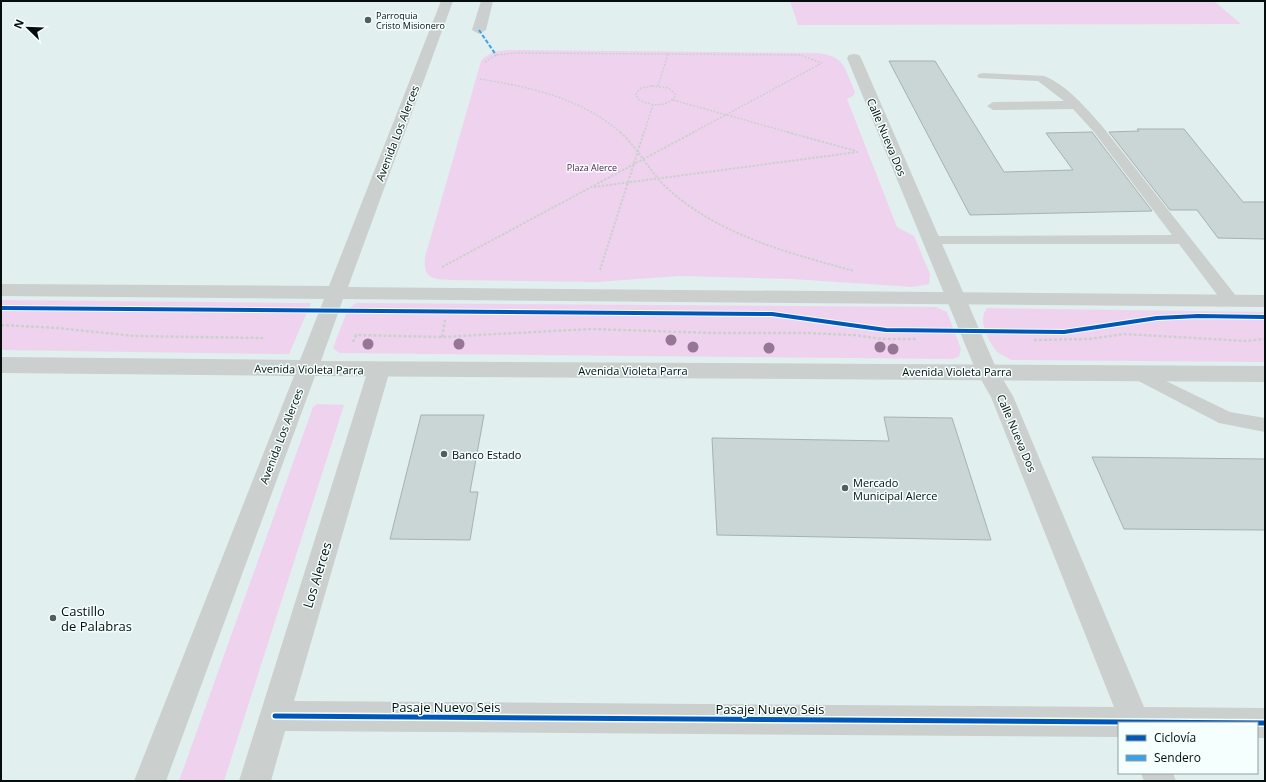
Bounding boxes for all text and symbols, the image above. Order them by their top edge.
north arrow [8,8,48,48]
place label: Parroquia Cristo Misionero [376,9,445,32]
marker: Parroquia Cristo Misionero [363,15,373,25]
text: N [10,17,27,31]
street label: Avenida Los Alerces [372,83,422,183]
street label: Calle Nueva Dos [864,96,910,178]
park label: Plaza Alerce [567,161,617,174]
street label: Avenida Violeta Parra [254,361,364,377]
street label: Avenida Violeta Parra [578,363,688,378]
street label: Avenida Violeta Parra [902,364,1012,379]
street label: Avenida Los Alerces [256,386,306,486]
street label: Calle Nueva Dos [994,392,1040,474]
place label: Banco Estado [452,447,522,462]
marker: Banco Estado [439,449,449,459]
place label: Mercado Municipal Alerce [853,475,938,503]
marker: Mercado Municipal Alerce [840,483,850,493]
street label: Los Alerces [298,540,336,610]
place label: Castillo de Palabras [61,602,132,635]
marker: Castillo de Palabras [48,613,58,623]
street label: Pasaje Nuevo Seis [391,698,501,716]
street label: Pasaje Nuevo Seis [715,700,825,718]
legend [1118,722,1258,774]
text: Ciclovía [1154,729,1196,746]
text: Sendero [1154,749,1201,766]

